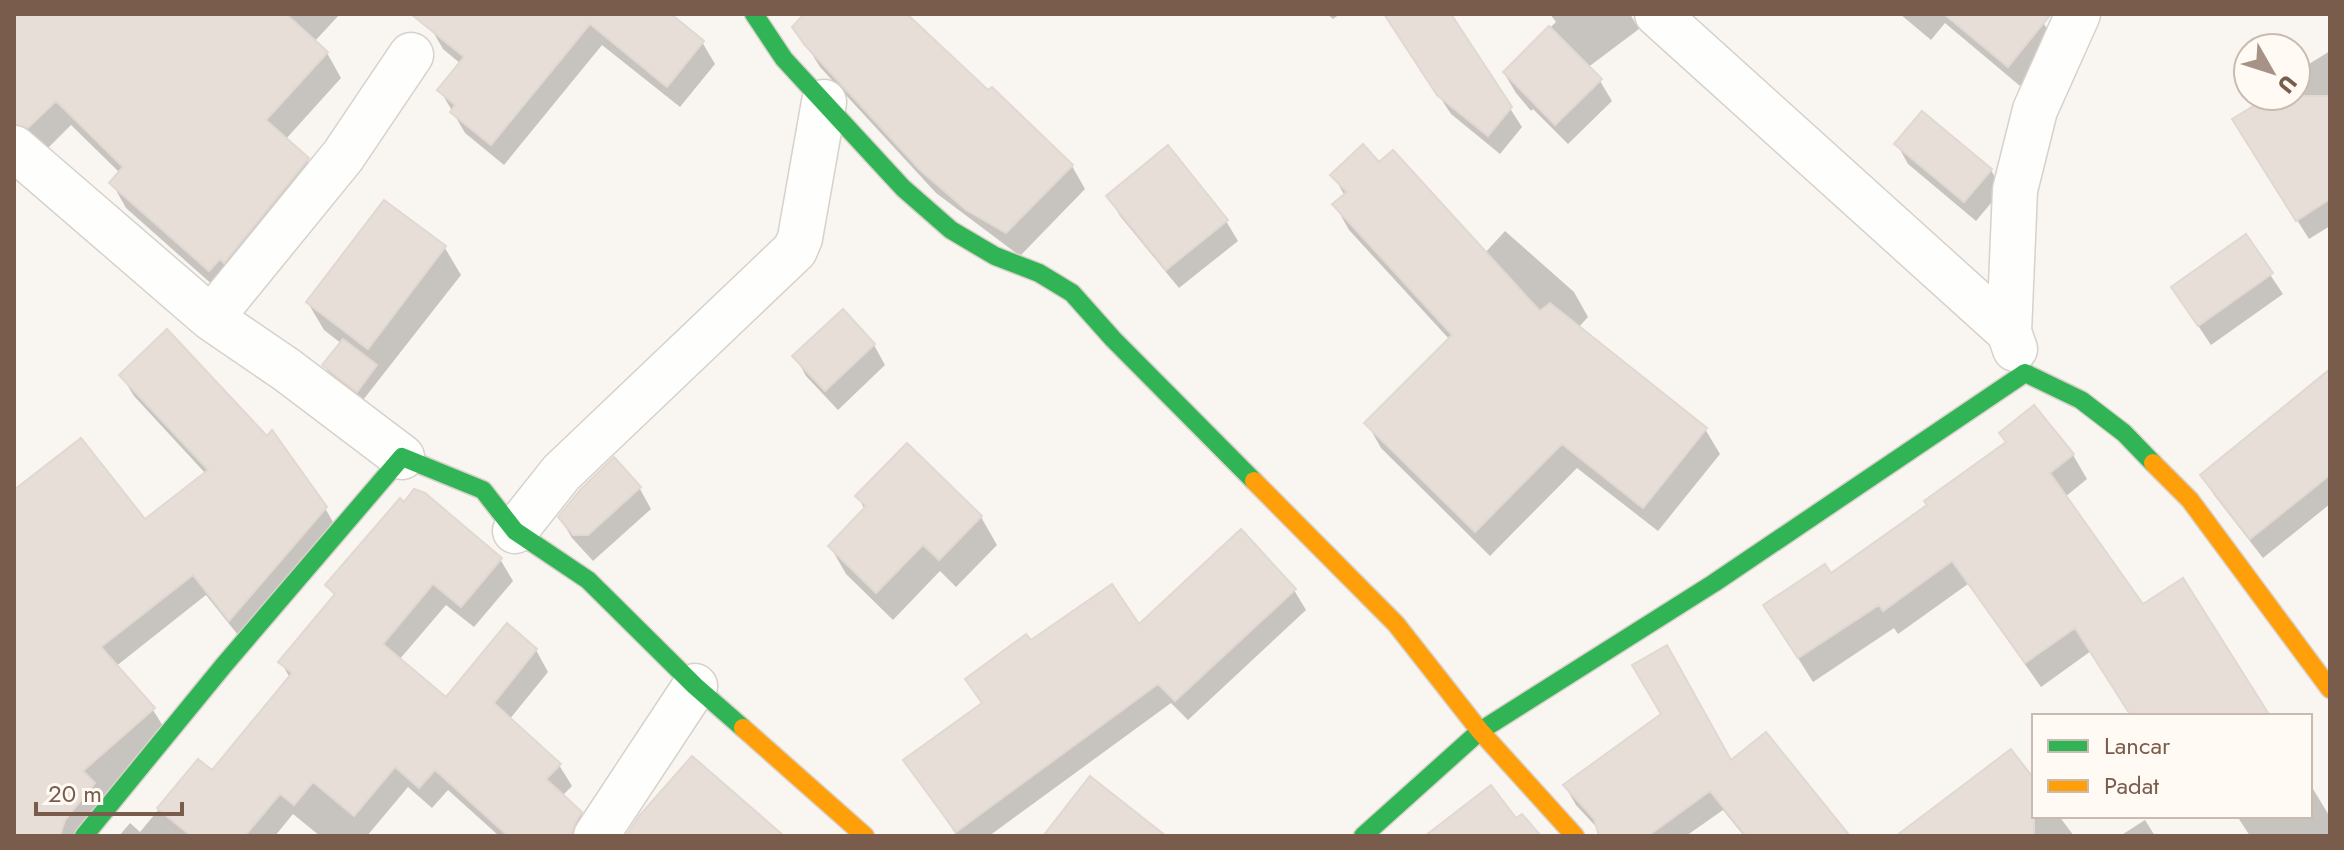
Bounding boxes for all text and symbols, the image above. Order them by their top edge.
north arrow [2232,32,2312,112]
text: U [2270,69,2305,101]
legend [2032,714,2312,818]
text: Lancar [2104,728,2171,763]
scale bar [36,766,182,816]
text: Padat [2104,768,2159,803]
text: 20 m [48,776,102,811]

